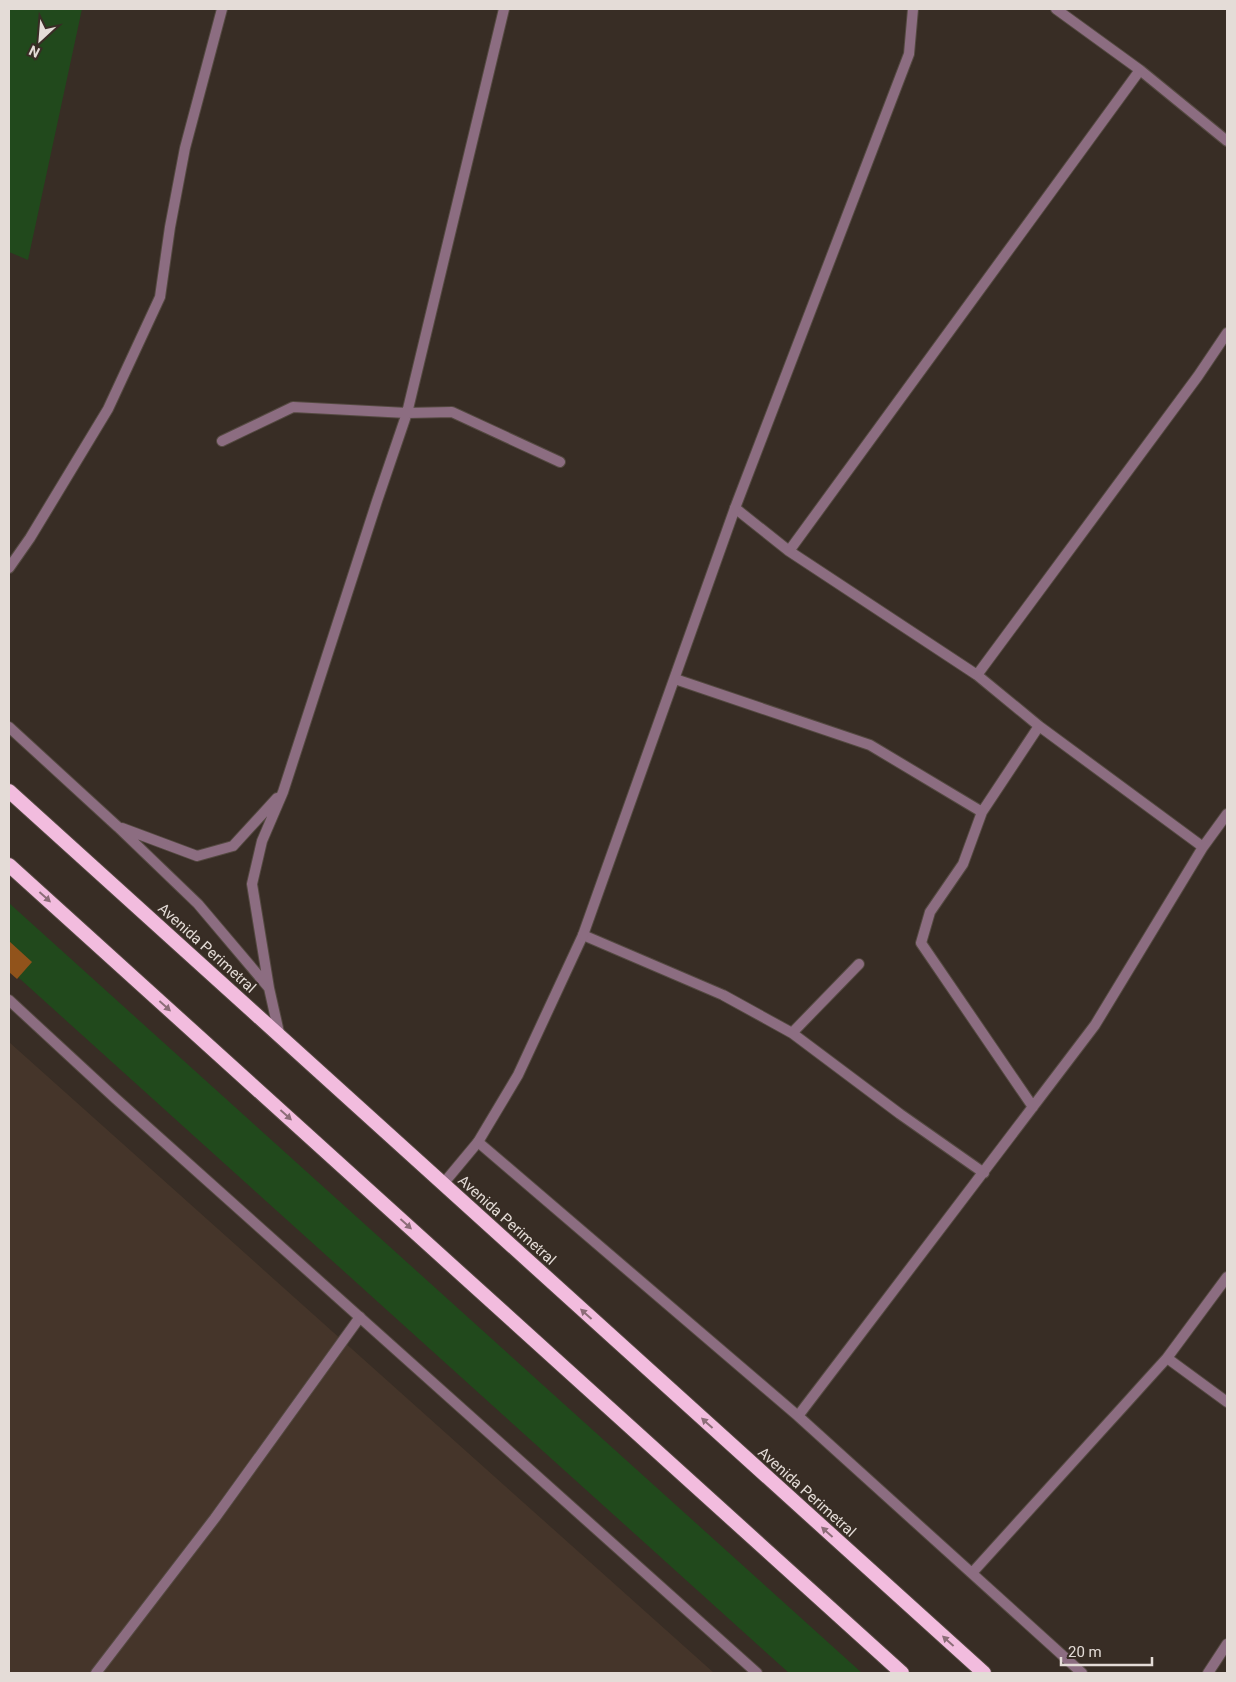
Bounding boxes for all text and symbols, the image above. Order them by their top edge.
north arrow [15,15,65,65]
text: N [26,42,42,61]
one-way arrow [38,891,50,903]
street label: Avenida Perimetral [154,899,260,997]
one-way arrow [159,1000,171,1012]
one-way arrow [279,1110,292,1121]
street label: Avenida Perimetral [454,1171,560,1269]
one-way arrow [400,1219,413,1230]
one-way arrow [580,1308,593,1319]
one-way arrow [700,1417,713,1428]
street label: Avenida Perimetral [754,1443,860,1541]
one-way arrow [821,1526,834,1537]
scale bar [1061,1634,1152,1666]
one-way arrow [941,1635,954,1646]
text: 20 m [1068,1643,1102,1661]

